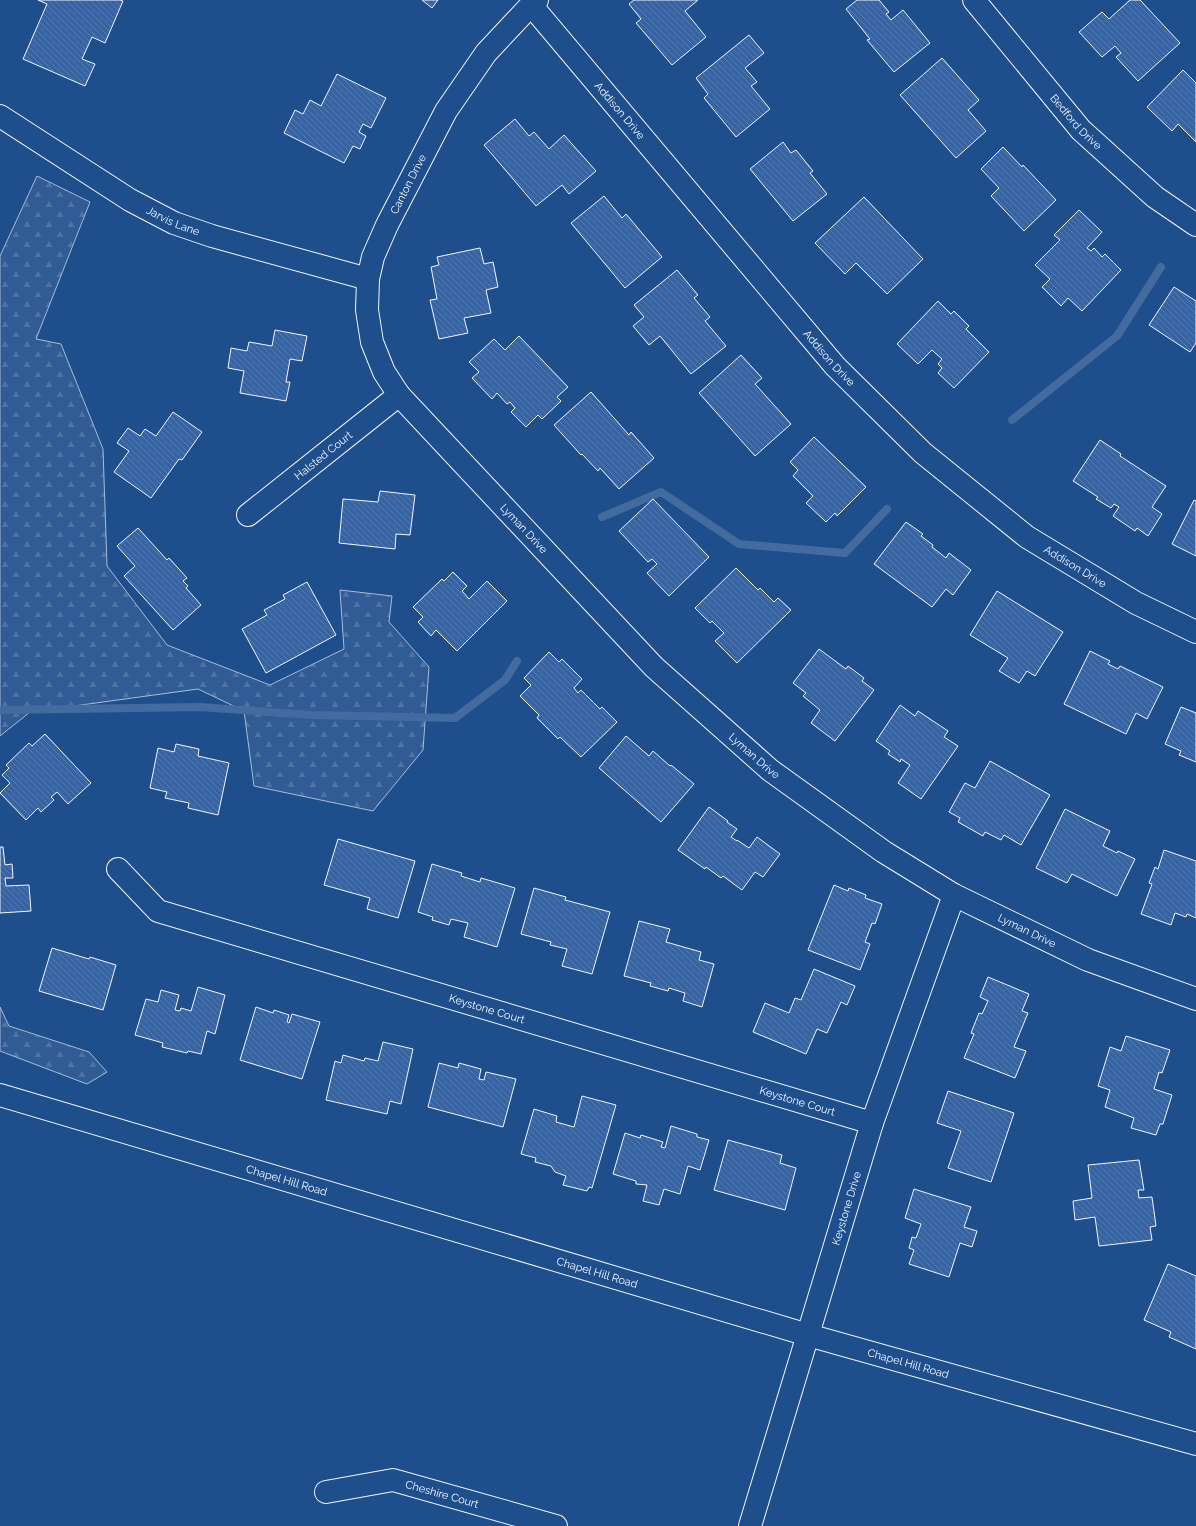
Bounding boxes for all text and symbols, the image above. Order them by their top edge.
street label: Addison Drive [592,80,648,143]
street label: Bedford Drive [1047,92,1105,153]
street label: Canton Drive [388,152,429,216]
street label: Jarvis Lane [144,204,202,239]
street label: Addison Drive [800,327,858,389]
street label: Halsted Court [292,429,355,483]
street label: Lyman Drive [497,501,550,557]
street label: Addison Drive [1042,543,1109,591]
street label: Lyman Drive [726,731,782,782]
street label: Lyman Drive [996,911,1059,951]
street label: Keystone Court [447,992,526,1027]
street label: Keystone Court [758,1084,837,1119]
street label: Chapel Hill Road [244,1162,329,1199]
street label: Keystone Drive [829,1169,864,1247]
street label: Chapel Hill Road [555,1255,639,1291]
street label: Chapel Hill Road [866,1346,951,1381]
street label: Cheshire Court [404,1478,480,1511]

